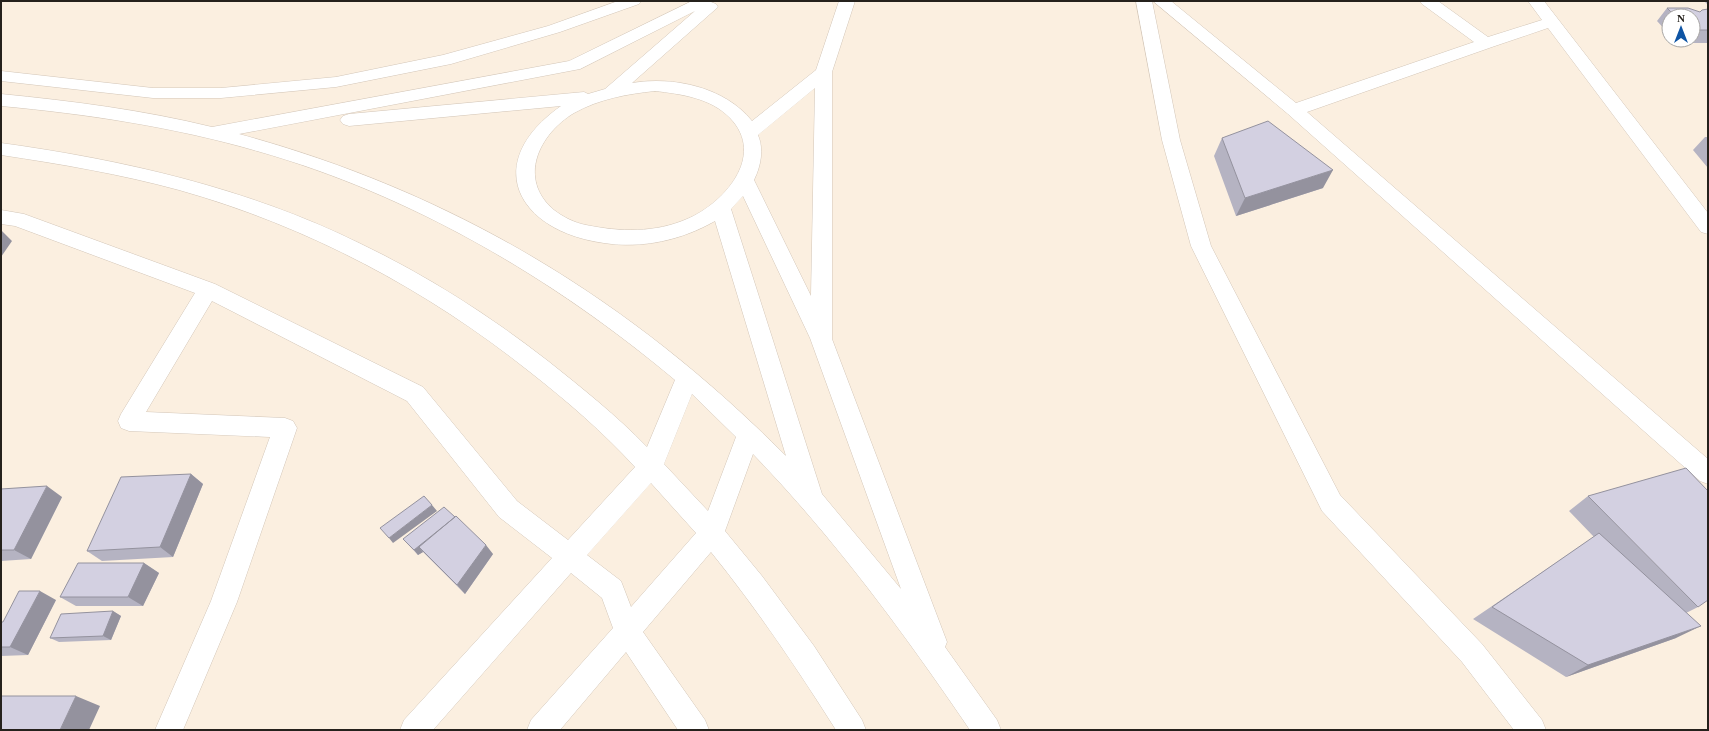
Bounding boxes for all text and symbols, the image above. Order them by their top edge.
north arrow [1661,8,1701,48]
text: N [1677,12,1685,24]

